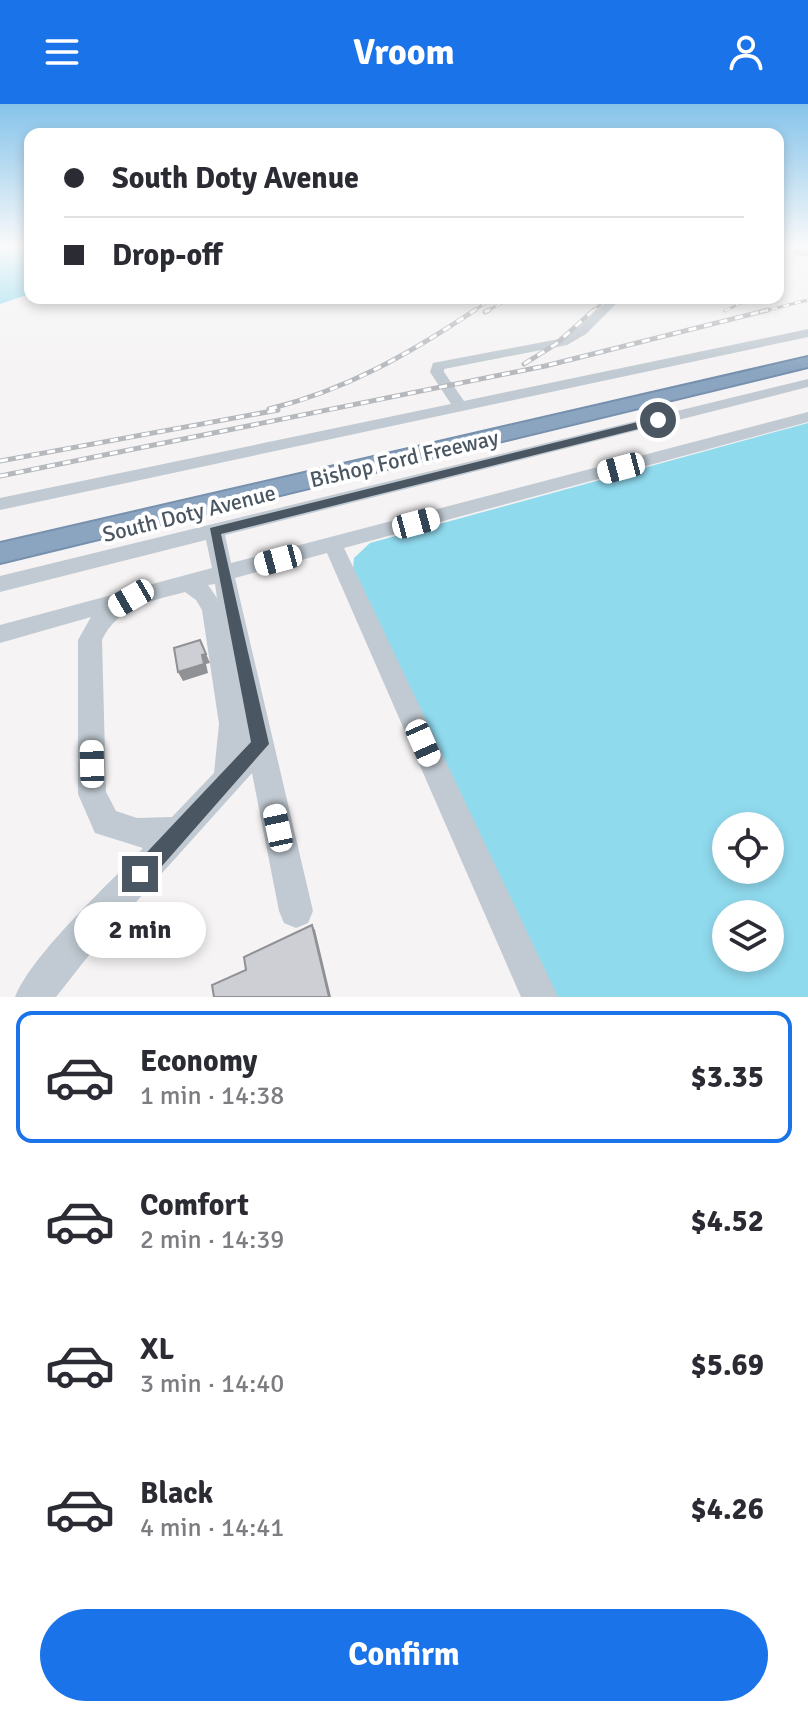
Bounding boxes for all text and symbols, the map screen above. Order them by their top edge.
icon: menu [40,30,84,74]
text: Vroom [353,30,455,75]
icon: person [724,30,768,74]
text: South Doty Avenue [112,160,359,197]
text: Drop-off [112,237,222,274]
route start [640,402,676,438]
street label: Bishop Ford Freeway [307,423,502,493]
car [595,450,647,486]
street label: South Doty Avenue [100,479,278,548]
car [390,505,442,541]
car [252,542,304,578]
car [104,576,158,620]
car [402,716,444,770]
car [80,740,104,788]
car [261,802,295,854]
map controls [712,812,784,972]
button: locate [712,812,784,884]
route end [122,856,158,892]
button: layers [712,900,784,972]
callout: 2 min [74,902,206,958]
text: 2 min [109,914,171,946]
icon: car [44,1041,116,1113]
text: Economy [140,1043,257,1080]
text: $3.35 [691,1059,764,1096]
text: 1 min · 14:38 [140,1080,284,1112]
icon: car [44,1185,116,1257]
text: Comfort [140,1187,249,1224]
text: $4.52 [691,1203,764,1240]
text: 2 min · 14:39 [140,1224,284,1256]
icon: car [44,1329,116,1401]
text: XL [140,1331,174,1368]
text: $5.69 [691,1347,764,1384]
text: 3 min · 14:40 [140,1368,284,1400]
icon: car [44,1473,116,1545]
text: Black [140,1475,213,1512]
text: $4.26 [691,1491,764,1528]
text: 4 min · 14:41 [140,1512,284,1544]
button: Confirm [40,1609,768,1701]

